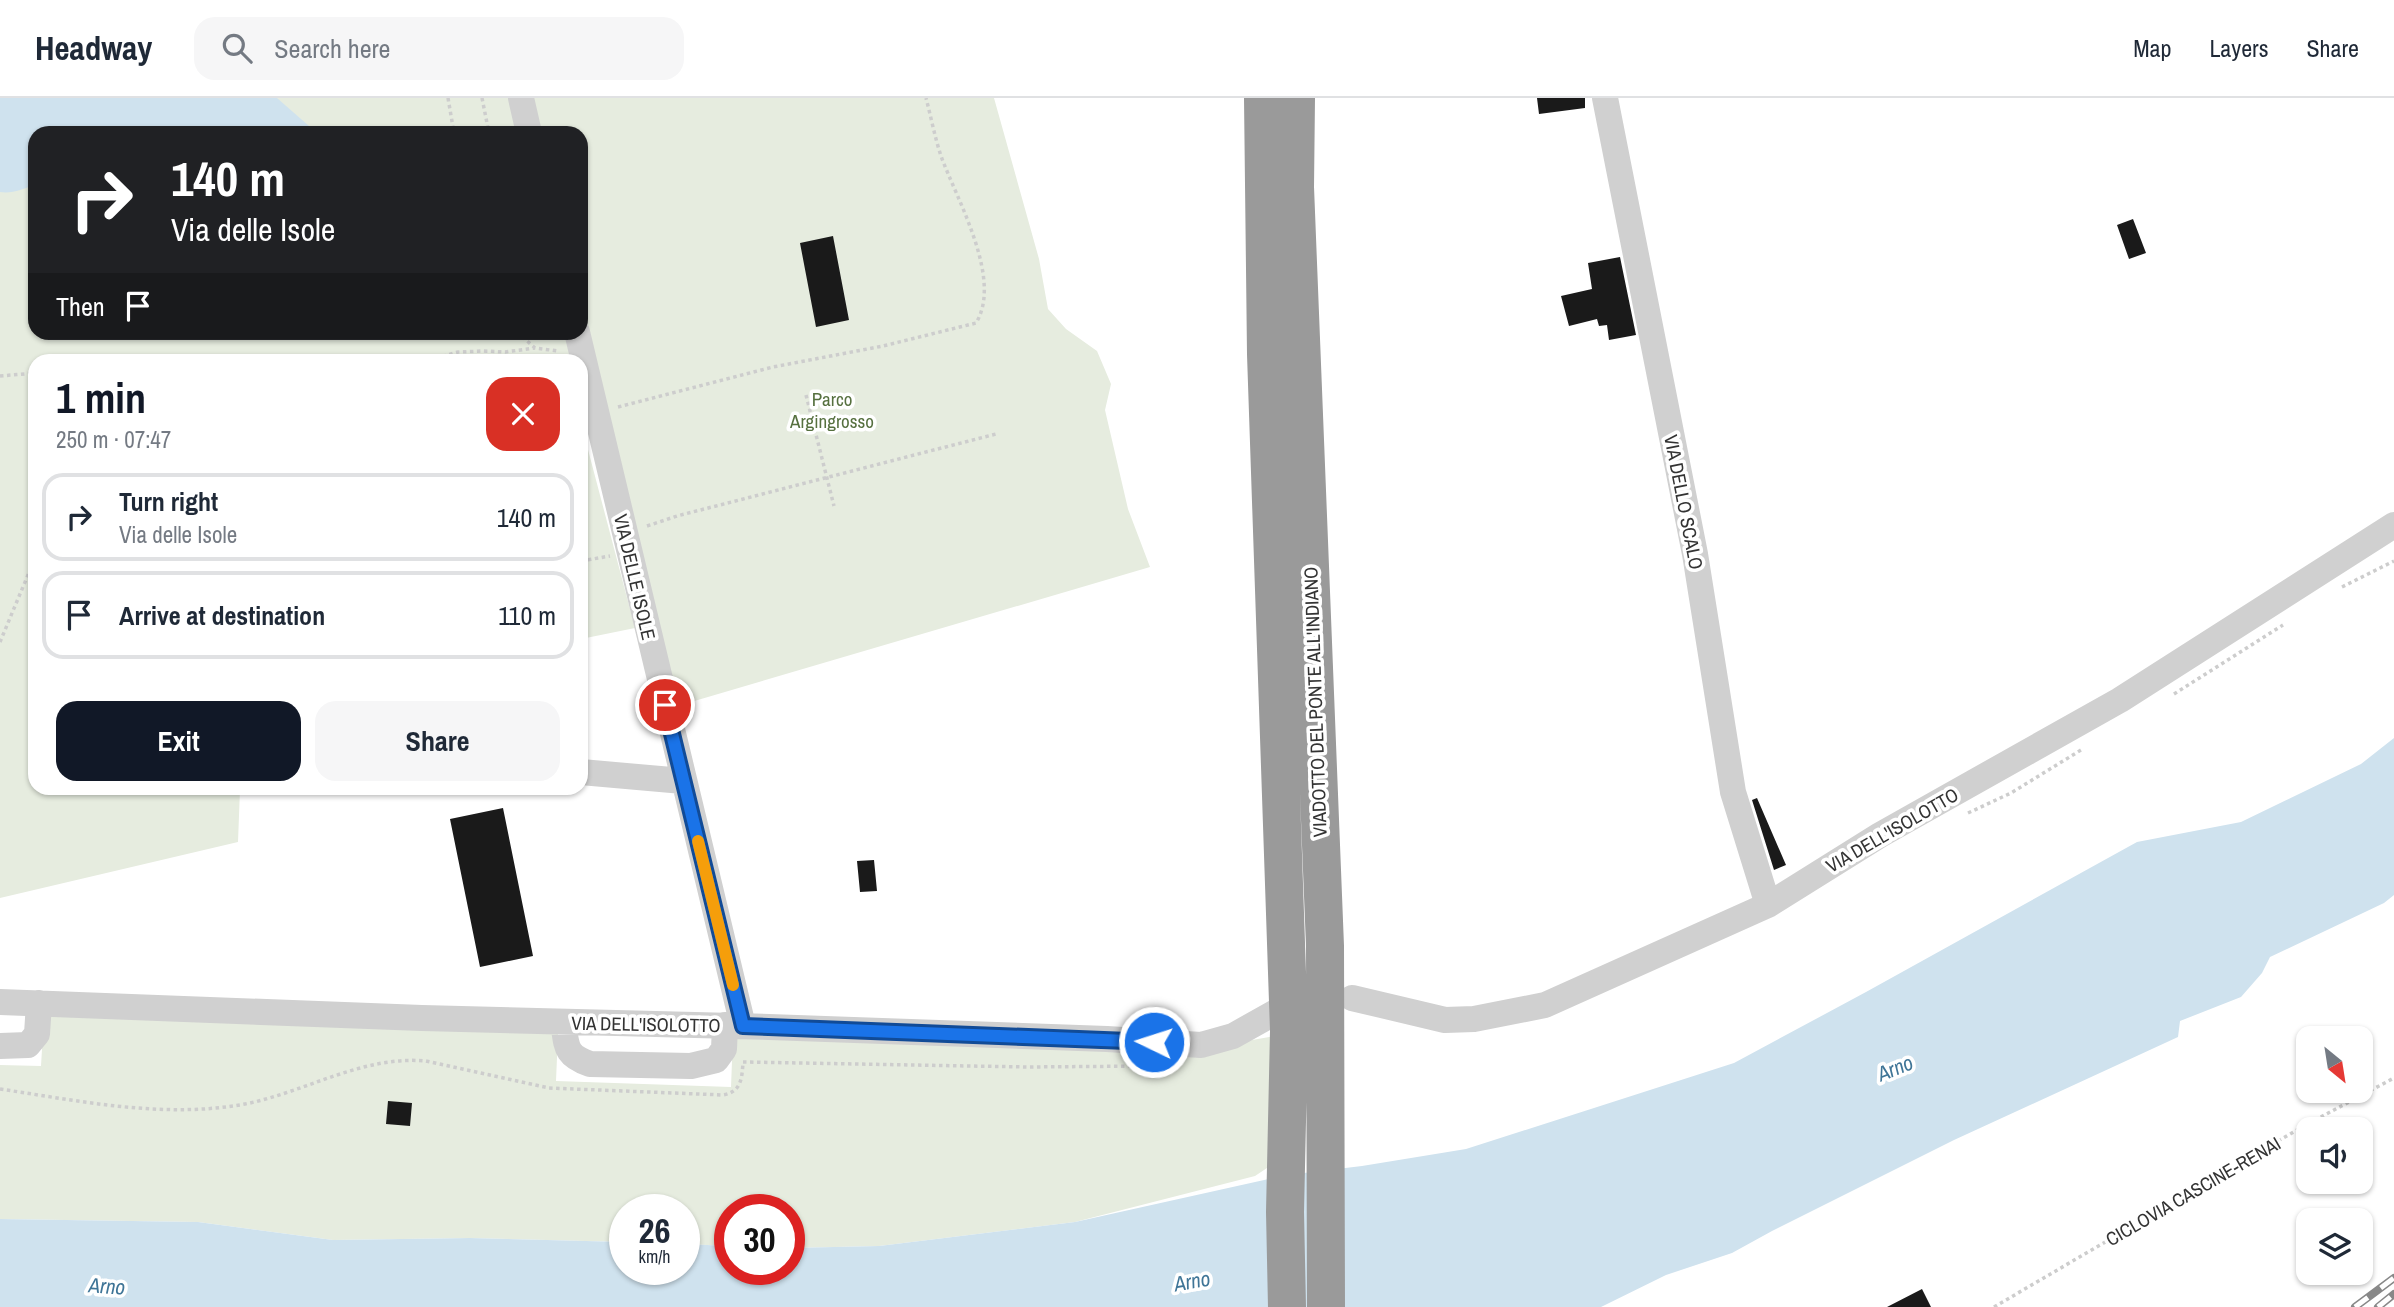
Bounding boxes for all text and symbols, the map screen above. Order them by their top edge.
search box [194,17,684,80]
text: Headway [35,26,152,70]
icon: search [218,29,256,67]
text: Search here [274,31,390,66]
text: Map [2133,32,2171,64]
text: Layers [2209,32,2268,64]
text: Share [2306,32,2359,64]
text: 140 m [171,145,285,211]
icon: right [56,154,147,245]
text: Via delle Isole [171,208,335,251]
icon: arrive [119,287,157,325]
text: Then [56,289,105,324]
text: 1 min [56,370,146,426]
button: close [486,377,560,451]
park label: Parco Argingrosso [789,386,874,434]
text: 250 m · 07:47 [56,424,171,455]
street label: VIA DELLO SCALO [1658,432,1710,572]
text: Turn right [119,484,218,519]
icon: right [60,498,98,536]
text: 140 m [497,500,556,535]
street label: VIA DELLE ISOLE [608,512,662,642]
text: Via delle Isole [119,519,237,550]
street label: VIADOTTO DEL PONTE ALL'INDIANO [1297,566,1333,838]
icon: arrive [60,596,98,634]
text: Arrive at destination [119,598,325,633]
text: 110 m [498,598,556,633]
pin [635,675,695,735]
icon: arrive [646,686,684,724]
button: Exit [56,701,301,781]
button: Share [315,701,560,781]
street label: VIA DELL'ISOLOTTO [1821,781,1963,879]
position arrow [1117,1005,1191,1079]
street label: VIA DELL'ISOLOTTO [571,1010,721,1038]
north arrow [2296,1026,2373,1102]
map controls [2296,1026,2373,1285]
water label: Arno [1872,1048,1917,1089]
button: sound [2296,1117,2373,1194]
street label: CICLOVIA CASCINE-RENAI [2101,1130,2285,1252]
speed limit sign: 30 [714,1194,805,1285]
text: 26 [639,1207,670,1254]
button: layers [2296,1208,2373,1285]
text: km/h [639,1244,671,1269]
water label: Arno [1171,1264,1212,1299]
water label: Arno [87,1270,126,1302]

